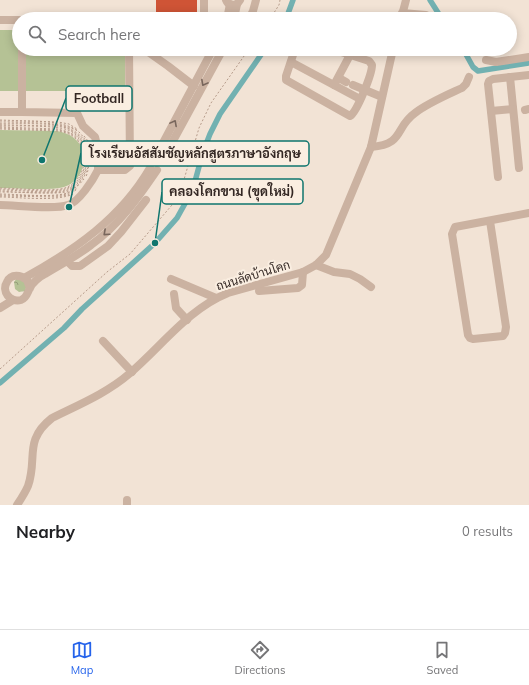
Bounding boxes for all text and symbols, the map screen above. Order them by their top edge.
search box [12,12,517,56]
icon: search [26,23,48,45]
text: Search here [58,25,140,44]
one-way arrow [201,79,209,86]
callout: Football [66,86,132,111]
text: Football [74,90,124,106]
one-way arrow [169,120,177,127]
callout: โรงเรียนอัสสัมชัญหลักสูตรภาษาอังกฤษ [81,141,309,166]
text: โรงเรียนอัสสัมชัญหลักสูตรภาษาอังกฤษ [88,144,302,164]
callout: คลองโคกขาม (ขุดใหม่) [162,179,303,204]
text: คลองโคกขาม (ขุดใหม่) [169,182,295,202]
one-way arrow [103,228,111,235]
street label: ถนนลัดบ้านโคก [214,257,292,293]
text: Nearby [16,521,75,542]
text: 0 results [462,523,513,539]
tab: Map [71,639,93,677]
tab: Directions [235,639,285,677]
tab: Saved [427,639,458,677]

